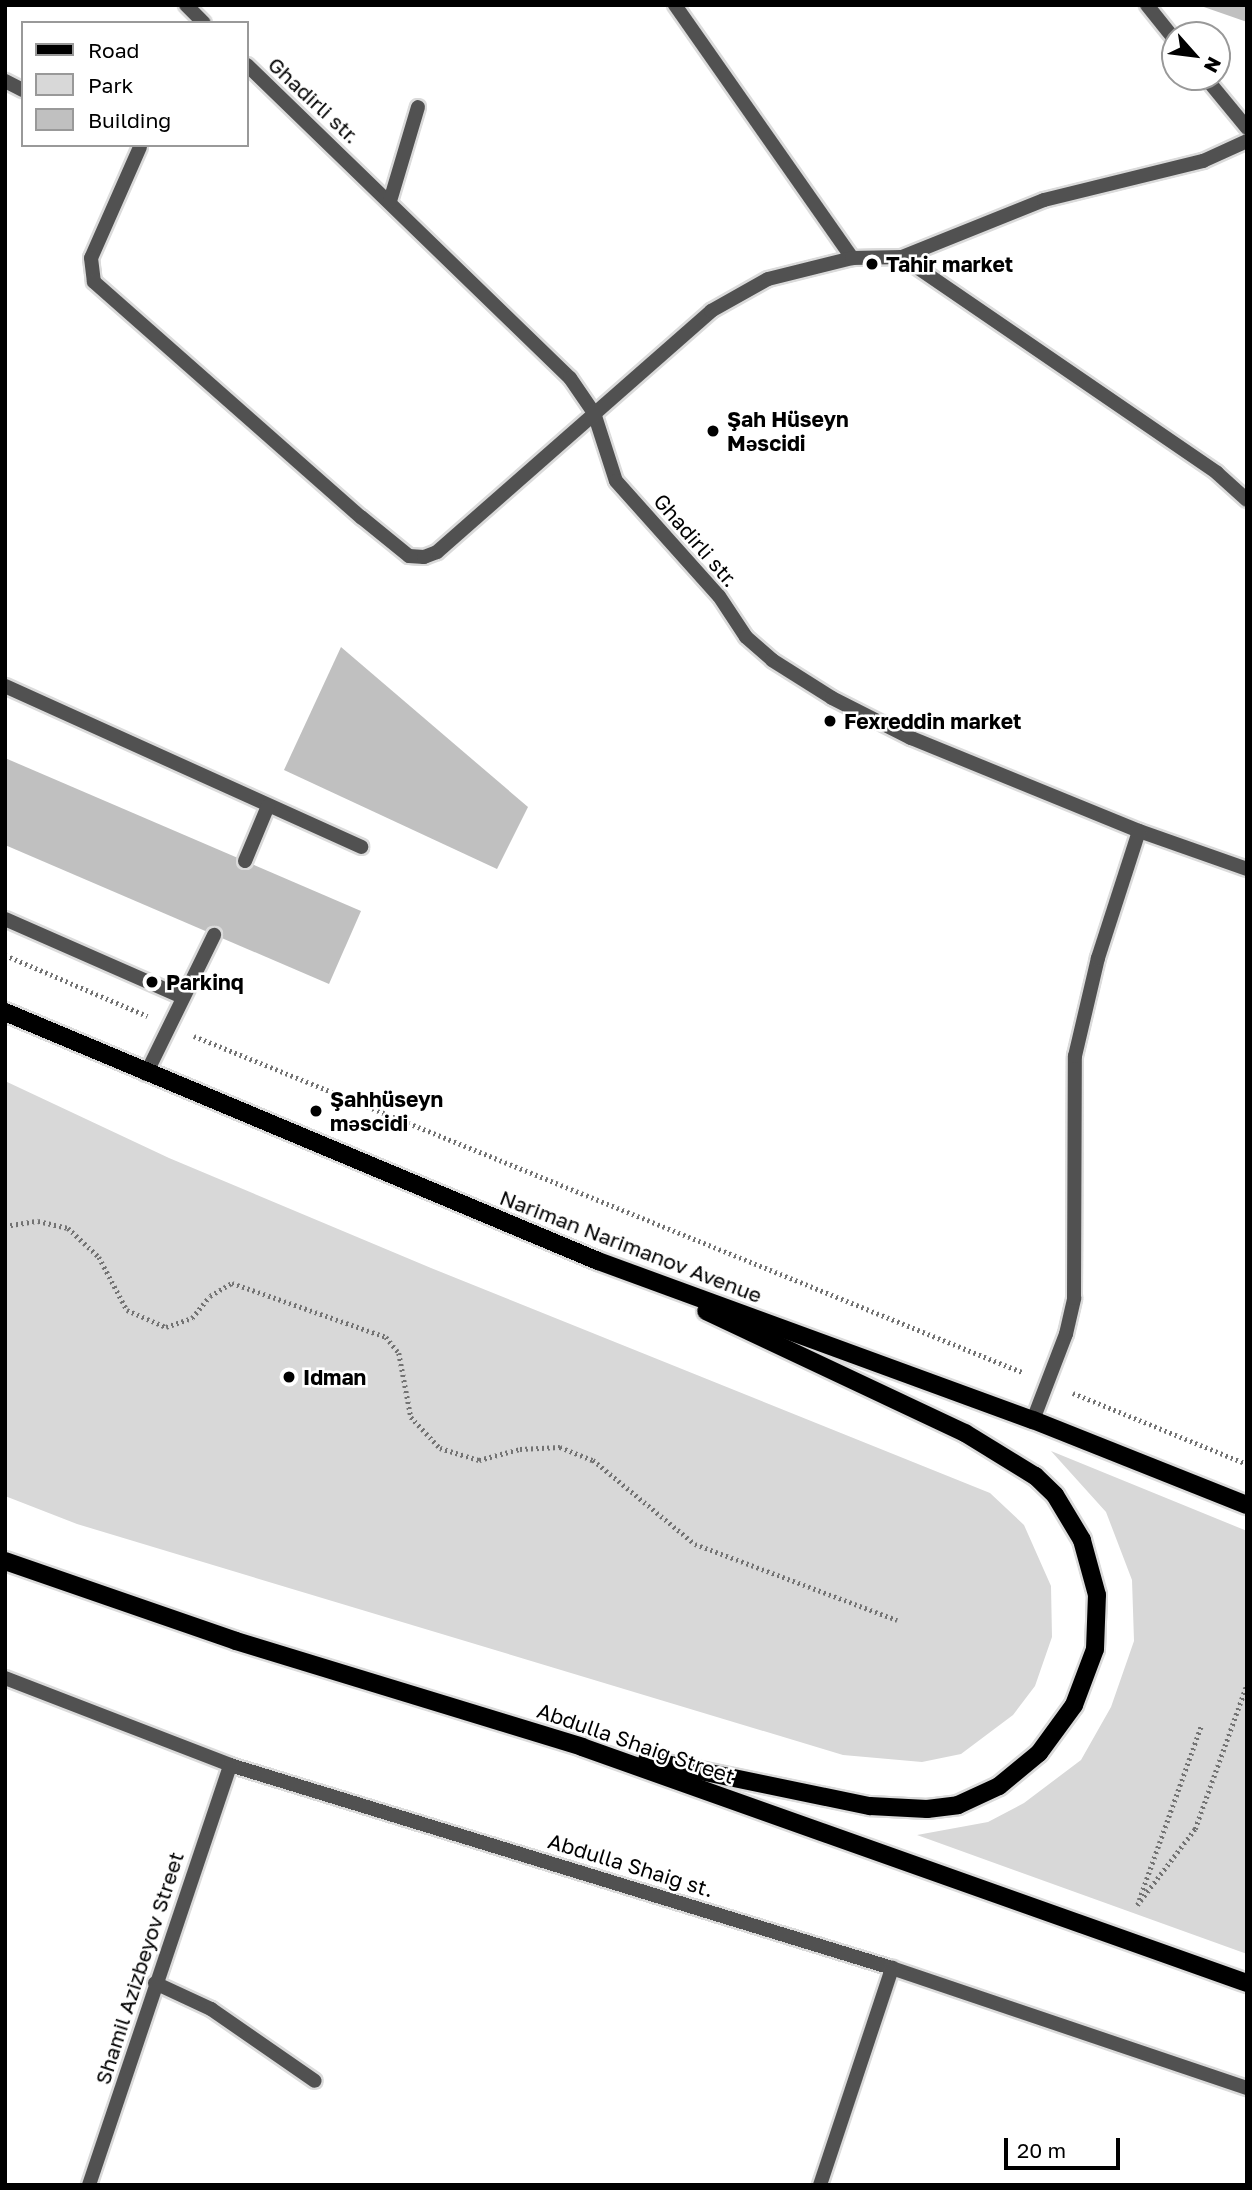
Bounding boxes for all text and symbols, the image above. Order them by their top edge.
legend [21,21,248,147]
north arrow [1161,21,1231,91]
text: Road [88,37,139,63]
street label: Ghadirli str. [263,51,365,149]
text: N [1200,53,1227,77]
text: Park [88,72,133,98]
text: Building [88,107,171,133]
place label: Tahir market [886,251,1013,277]
marker: Tahir market [864,256,880,272]
place label: Şah Hüseyn Məscidi [727,406,849,456]
marker: Şah Hüseyn Məscidi [705,423,721,439]
street label: Ghadirli str. [649,488,743,592]
place label: Fexreddin market [844,708,1021,734]
marker: Fexreddin market [822,713,838,729]
place label: Parkinq [166,969,244,995]
marker: Parkinq [144,974,160,990]
place label: Şahhüseyn məscidi [330,1086,443,1136]
marker: Şahhüseyn məscidi [308,1103,324,1119]
street label: Nariman Narimanov Avenue [496,1184,766,1308]
place label: Idman [303,1364,366,1390]
marker: Idman [281,1369,297,1385]
street label: Abdulla Shaig Street [534,1697,738,1789]
street label: Abdulla Shaig st. [545,1828,717,1902]
street label: Shamil Azizbeyov Street [89,1849,189,2087]
scale bar [1007,2124,1122,2168]
text: 20 m [1017,2137,1066,2163]

